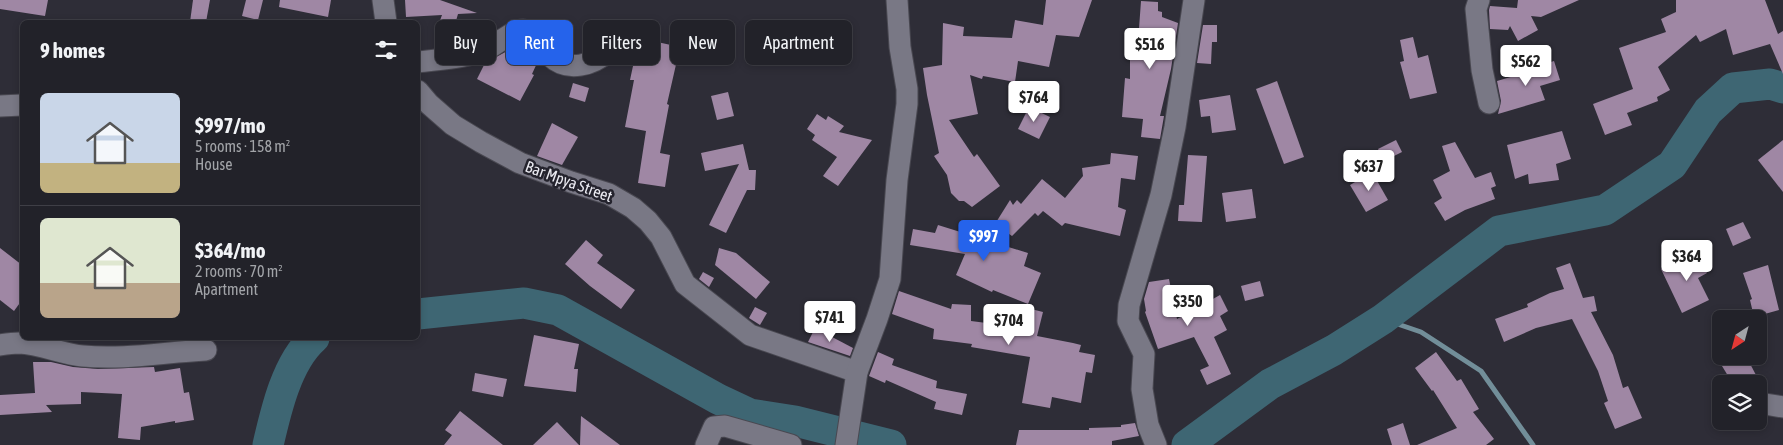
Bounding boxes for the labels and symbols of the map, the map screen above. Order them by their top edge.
pin: $516 [1120,28,1180,70]
pin: $562 [1496,44,1556,87]
pin: $764 [1004,80,1064,123]
pin: $637 [1339,150,1399,192]
street label: Bar Mpya Street [523,157,615,206]
pin: $997 [954,220,1014,262]
pin: $364 [1657,240,1717,282]
pin: $350 [1158,284,1218,327]
pin: $741 [800,300,860,343]
pin: $704 [979,304,1039,346]
north arrow [1712,310,1768,365]

